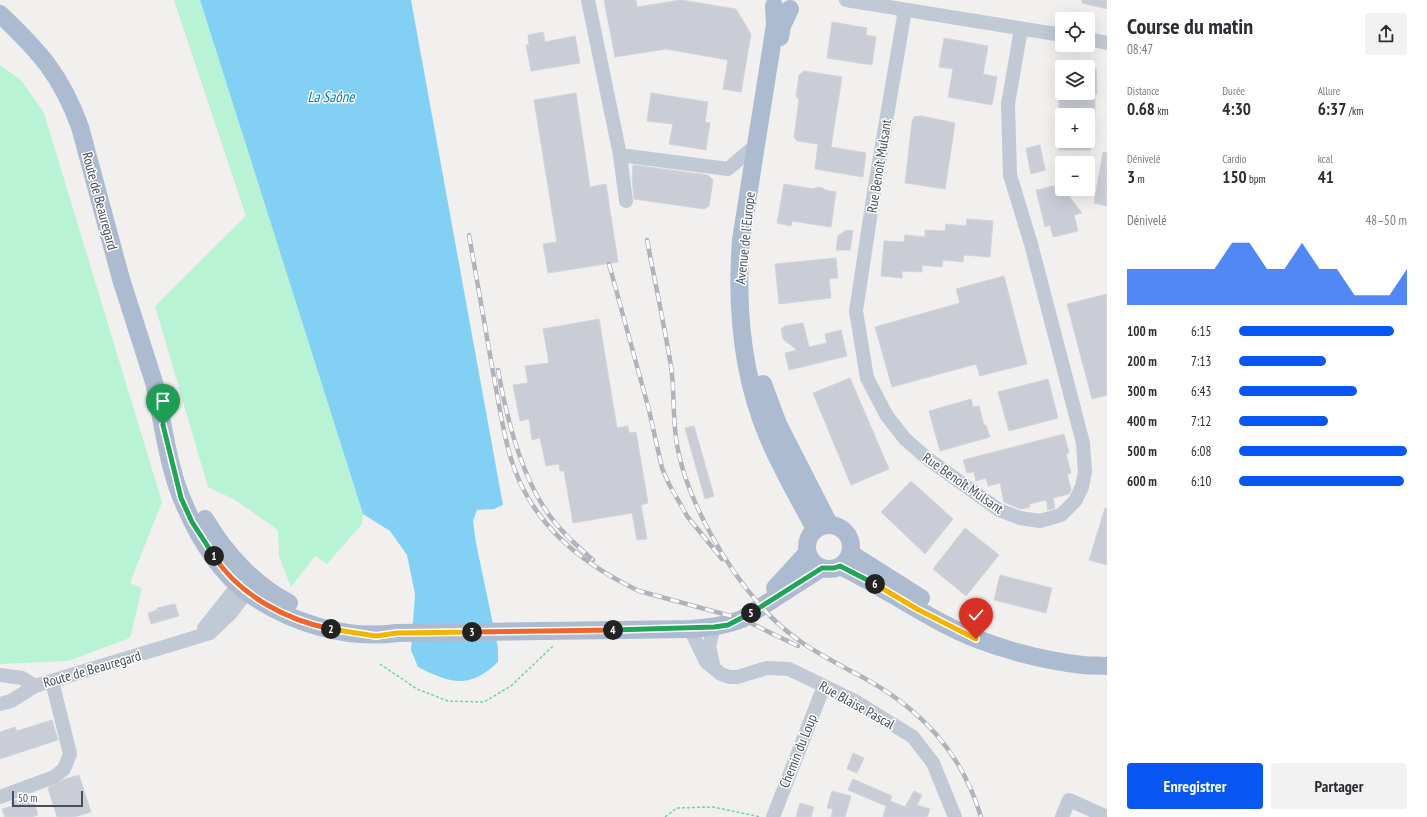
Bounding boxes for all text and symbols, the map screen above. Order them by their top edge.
map controls [1055,12,1095,196]
button: locate [1055,12,1095,52]
text: Course du matin [1127,12,1253,40]
button: share [1365,13,1407,55]
text: 08:47 [1127,41,1153,58]
button: layers [1055,60,1095,100]
text: Distance [1127,84,1159,98]
text: Durée [1222,84,1245,98]
text: Allure [1318,84,1340,98]
water label: La Saône [308,87,355,106]
text: 0.68 [1127,98,1155,120]
text: 4:30 [1222,98,1251,120]
text: 6:37 [1318,98,1346,120]
text: km [1155,104,1169,118]
text: /km [1346,104,1363,118]
button: + [1055,108,1095,148]
street label: Rue Benoît Mulsant [863,118,895,214]
street label: Route de Beauregard [78,150,122,252]
text: Dénivelé [1127,152,1160,166]
text: Cardio [1222,152,1247,166]
text: kcal [1318,152,1333,166]
button: − [1055,156,1095,196]
text: 3 [1127,166,1135,188]
text: 150 [1222,166,1247,188]
text: 41 [1318,166,1334,188]
text: m [1135,172,1145,186]
text: bpm [1247,172,1266,186]
street label: Avenue de l'Europe [731,191,759,285]
text: Dénivelé [1127,212,1167,229]
text: 48–50 m [1365,212,1407,229]
text: 100 m [1127,323,1157,340]
text: 6:15 [1191,323,1211,340]
text: 200 m [1127,353,1157,370]
text: 7:13 [1191,353,1211,370]
text: 300 m [1127,383,1157,400]
text: 6:43 [1191,383,1211,400]
pin [146,384,180,425]
icon: arrive [152,390,174,412]
text: 400 m [1127,413,1157,430]
text: 7:12 [1191,413,1211,430]
text: 500 m [1127,443,1157,460]
text: 6:08 [1191,443,1211,460]
street label: Rue Benoît Mulsant [919,449,1007,518]
text: 600 m [1127,473,1157,490]
text: 6:10 [1191,473,1211,490]
pin: 1 [204,546,224,566]
text: 1 [211,549,217,563]
pin: 6 [865,574,885,594]
text: 6 [872,577,878,591]
pin [959,598,993,639]
pin: 5 [741,603,761,623]
icon: check [965,604,987,626]
text: 5 [748,606,754,620]
pin: 2 [321,619,341,639]
pin: 4 [603,620,623,640]
text: 2 [328,622,334,636]
pin: 3 [462,622,482,642]
text: 4 [610,623,616,637]
text: 3 [469,625,475,639]
street label: Route de Beauregard [41,646,143,692]
street label: Rue Blaise Pascal [816,677,899,734]
street label: Chemin du Loup [775,711,821,791]
button: Enregistrer [1127,763,1263,809]
button: Partager [1271,763,1407,809]
scale bar [12,789,83,808]
text: 50 m [18,791,37,805]

